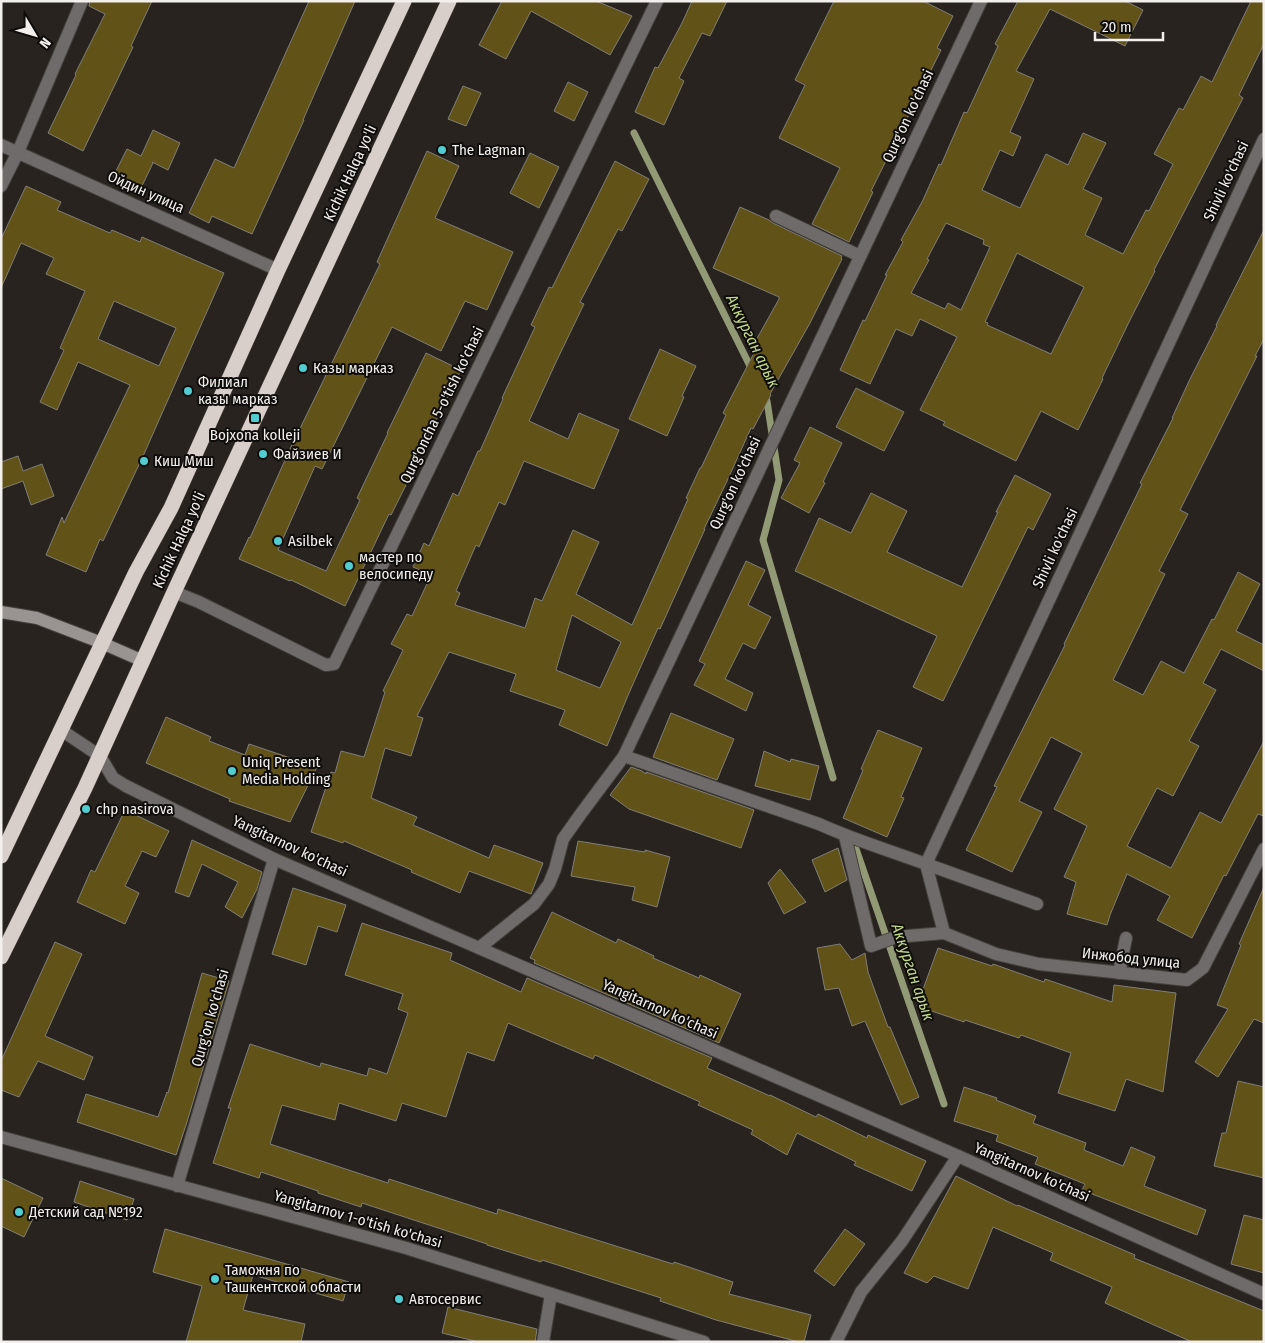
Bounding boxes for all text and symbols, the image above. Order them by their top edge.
north arrow [10,10,60,60]
scale bar [1095,10,1162,42]
text: 20 m [1102,18,1132,36]
text: N [36,34,54,51]
street label: Qurg'on ko'chasi [879,67,937,165]
street label: Kichik Halqa yo'li [320,122,380,224]
street label: Shivli ko'chasi [1200,138,1252,224]
place label: The Lagman [452,141,525,159]
marker: The Lagman [436,144,448,156]
street label: Ойдин улица [105,167,187,217]
water label: Аккурган арык [722,290,784,391]
street label: Qurg'oncha 5-o'tish ko'chasi [396,324,488,486]
place label: Казы марказ [313,359,394,377]
marker: Казы марказ [297,362,309,374]
place label: Филиал казы марказ [198,373,278,408]
marker: Филиал казы марказ [182,385,194,397]
marker: Bojxona kolleji [249,412,261,424]
place label: Bojxona kolleji [210,426,300,444]
street label: Qurg'on ko'chasi [706,434,764,532]
place label: Файзиев И [273,445,342,463]
marker: Файзиев И [257,448,269,460]
place label: Киш Миш [154,452,214,470]
marker: Киш Миш [138,455,150,467]
street label: Kichik Halqa yo'li [149,489,209,591]
street label: Shivli ko'chasi [1029,505,1081,591]
place label: Asilbek [288,532,332,550]
marker: Asilbek [272,535,284,547]
place label: мастер по велосипеду [359,548,434,583]
marker: мастер по велосипеду [343,560,355,572]
place label: Uniq Present Media Holding [242,753,330,788]
marker: Uniq Present Media Holding [226,765,238,777]
place label: chp nasirova [96,800,174,818]
marker: chp nasirova [80,803,92,815]
street label: Yangitarnov ko'chasi [230,811,350,881]
water label: Аккурган арык [887,920,939,1023]
street label: Инжобод улица [1081,944,1181,972]
street label: Qurg'on ko'chasi [187,967,233,1069]
street label: Yangitarnov ko'chasi [599,975,721,1043]
street label: Yangitarnov ko'chasi [971,1138,1093,1206]
street label: Yangitarnov 1-o'tish ko'chasi [272,1186,444,1252]
place label: Детский сад №192 [28,1203,143,1221]
marker: Детский сад №192 [13,1206,25,1218]
place label: Таможня по Ташкентской области [225,1261,361,1296]
marker: Таможня по Ташкентской области [209,1273,221,1285]
place label: Автосервис [409,1290,482,1308]
marker: Автосервис [393,1293,405,1305]

